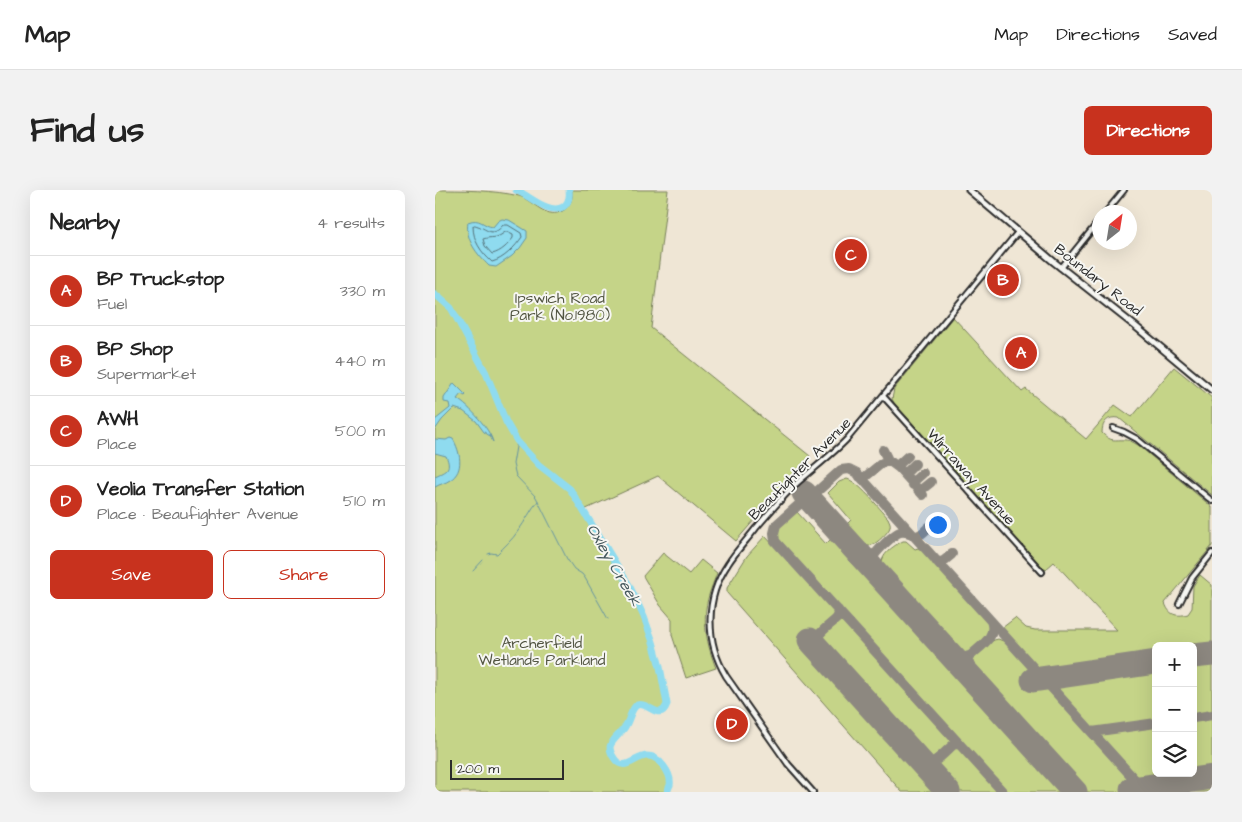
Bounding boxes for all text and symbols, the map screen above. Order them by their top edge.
text: Map [25,18,70,52]
text: Map [994,22,1028,47]
text: Directions [1056,22,1140,47]
text: Saved [1168,22,1217,47]
text: Find us [30,106,144,155]
button: Directions [1084,106,1212,155]
north arrow [1092,205,1137,250]
text: Nearby [50,208,120,237]
text: 4 results [317,212,385,234]
pin: C [835,236,867,274]
street label: Boundary Road [1049,239,1147,322]
pin: B [987,261,1019,299]
text: BP Truckstop [97,266,224,293]
text: A [61,280,71,302]
text: 330 m [340,280,385,302]
park label: Ipswich Road Park (No.1980) [510,288,610,326]
text: Fuel [97,293,127,315]
pin: A [1005,334,1037,372]
text: BP Shop [97,336,173,363]
text: B [60,350,72,372]
text: 440 m [334,350,385,372]
text: Supermarket [97,363,196,385]
text: AWH [97,406,139,433]
street label: Beaufighter Avenue [744,413,857,526]
text: C [60,420,72,442]
text: 500 m [335,420,385,442]
street label: Wirraway Avenue [921,424,1020,531]
text: Place [97,433,137,455]
text: Veolia Transfer Station [97,476,304,503]
text: D [61,490,71,512]
text: 510 m [343,490,385,512]
text: Place · Beaufighter Avenue [97,503,298,525]
your location [925,512,951,538]
water label: Oxley Creek [581,520,647,612]
button: Save [50,550,213,599]
button: Share [223,550,385,599]
park label: Archerfield Wetlands Parkland [479,633,606,671]
map controls [1152,642,1197,777]
button: + [1152,642,1197,687]
button: − [1152,687,1197,732]
pin: D [716,705,748,743]
button: layers [1152,732,1197,777]
scale bar [450,757,564,780]
text: 200 m [457,759,499,779]

